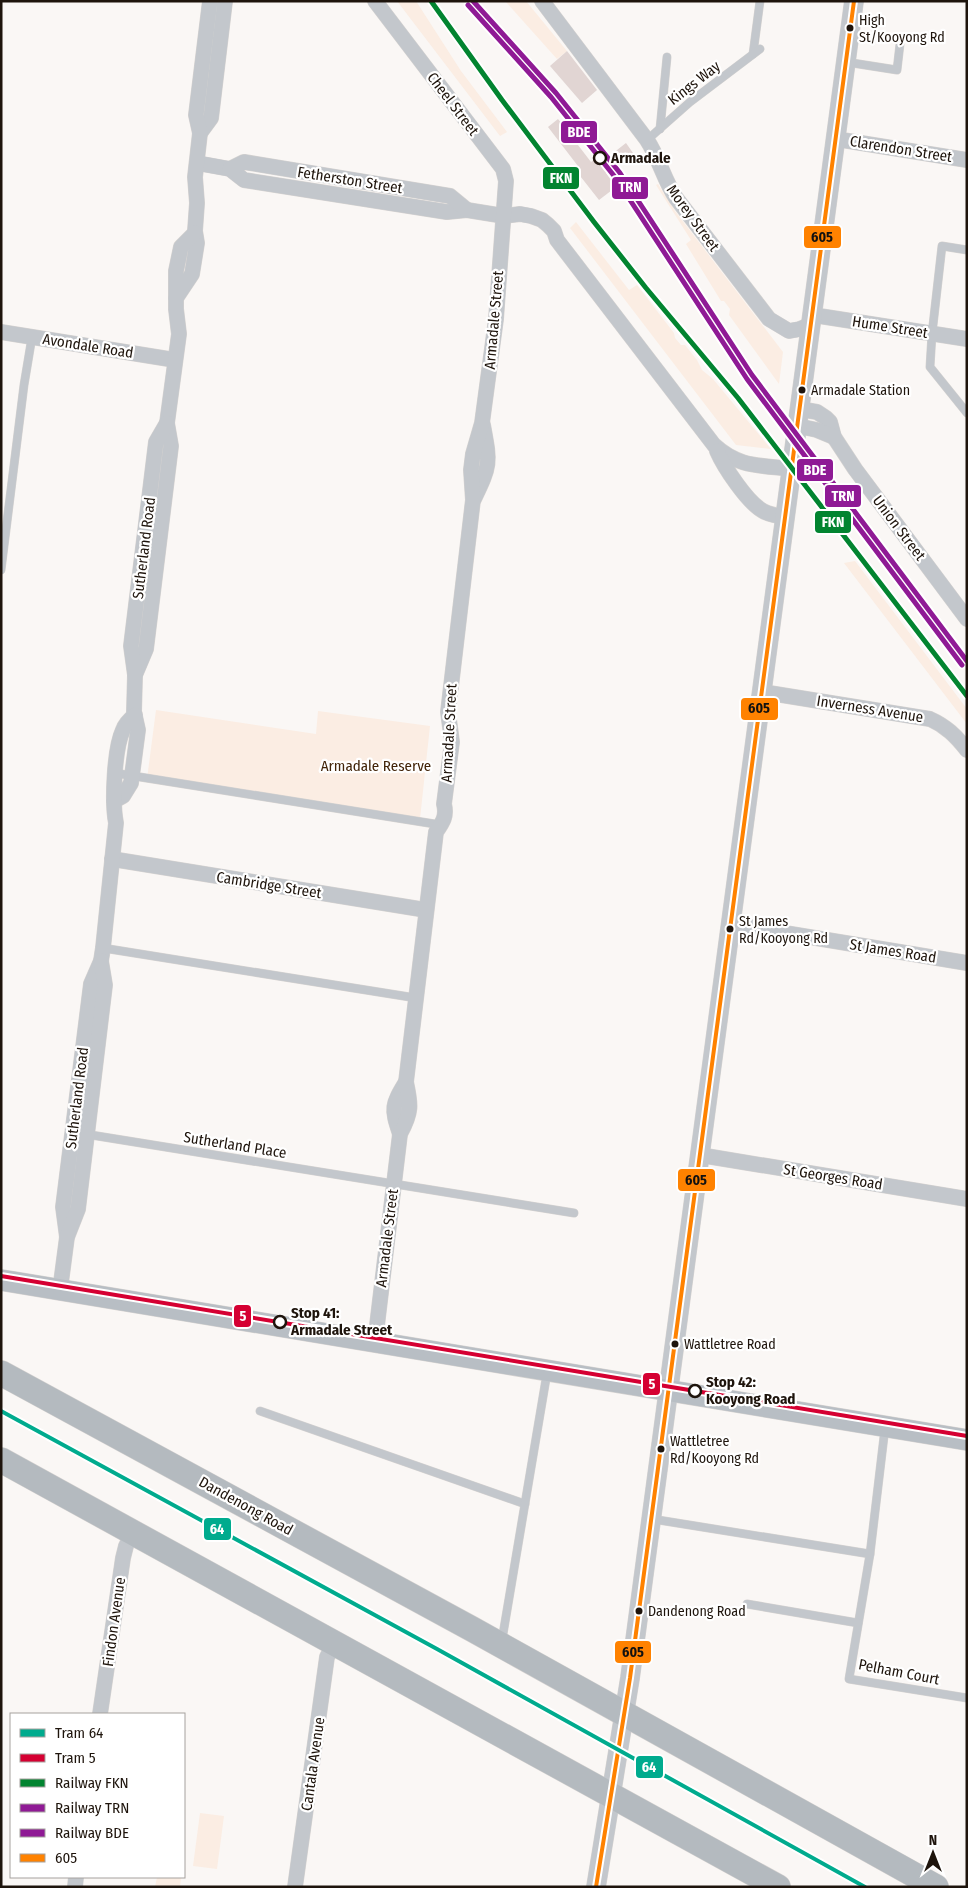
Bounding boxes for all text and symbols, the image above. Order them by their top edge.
place label: High St/Kooyong Rd [859,12,945,46]
marker: High St/Kooyong Rd [845,23,855,33]
street label: Kings Way [664,57,724,109]
street label: Cheel Street [423,69,483,139]
line badge: BDE [560,120,598,144]
text: BDE [568,124,591,141]
street label: Clarendon Street [849,132,953,166]
place label: Armadale [610,149,671,167]
marker: Armadale [593,151,607,165]
street label: Fetherston Street [296,163,404,197]
line badge: FKN [542,166,580,190]
text: FKN [550,170,572,187]
line badge: TRN [611,176,649,200]
text: TRN [618,179,642,196]
street label: Morey Street [663,181,723,255]
line badge: 605 [803,225,842,249]
text: 605 [811,229,833,246]
street label: Armadale Street [481,270,507,370]
street label: Hume Street [851,312,929,342]
street label: Avondale Road [41,330,135,362]
place label: Armadale Station [811,382,910,399]
marker: Armadale Station [797,385,807,395]
line badge: BDE [796,458,834,482]
text: BDE [804,462,827,479]
line badge: TRN [824,484,862,508]
text: TRN [831,488,855,505]
street label: Union Street [869,492,929,564]
street label: Sutherland Road [129,496,159,600]
line badge: FKN [814,510,852,534]
text: FKN [822,514,844,531]
street label: Armadale Street [437,683,461,783]
street label: Inverness Avenue [815,692,925,726]
line badge: 605 [740,697,779,721]
text: 605 [748,700,770,717]
park label: Armadale Reserve [321,757,431,775]
street label: Cambridge Street [215,868,323,902]
place label: St James Rd/Kooyong Rd [739,913,828,947]
marker: St James Rd/Kooyong Rd [725,924,735,934]
street label: St James Road [848,935,938,967]
street label: Sutherland Road [62,1046,92,1150]
street label: Sutherland Place [182,1128,288,1162]
street label: St Georges Road [782,1160,884,1194]
line badge: 605 [677,1168,716,1192]
text: 605 [685,1172,707,1189]
street label: Armadale Street [372,1188,402,1288]
line badge: 5 [233,1304,252,1328]
place label: Stop 41: Armadale Street [290,1304,393,1339]
text: 5 [240,1308,247,1325]
marker: Stop 41: Armadale Street [273,1315,287,1329]
place label: Wattletree Road [684,1336,776,1353]
marker: Wattletree Road [670,1339,680,1349]
line badge: 5 [642,1372,661,1396]
place label: Stop 42: Kooyong Road [706,1373,796,1408]
text: 5 [649,1376,656,1393]
marker: Stop 42: Kooyong Road [688,1384,702,1398]
place label: Wattletree Rd/Kooyong Rd [670,1433,759,1467]
marker: Wattletree Rd/Kooyong Rd [656,1444,666,1454]
street label: Dandenong Road [196,1473,296,1539]
line badge: 64 [203,1517,232,1541]
text: 64 [210,1521,224,1538]
street label: Findon Avenue [99,1576,129,1668]
place label: Dandenong Road [648,1603,746,1620]
marker: Dandenong Road [634,1606,644,1616]
line badge: 605 [614,1640,652,1664]
text: 605 [622,1644,644,1661]
street label: Pelham Court [857,1655,941,1689]
legend [10,1713,185,1878]
street label: Cantala Avenue [298,1716,328,1812]
text: Tram 64 [55,1724,103,1742]
text: Tram 5 [55,1749,96,1767]
line badge: 64 [635,1755,664,1779]
text: 64 [642,1759,656,1776]
text: Railway FKN [55,1774,129,1792]
text: Railway TRN [55,1799,129,1817]
text: Railway BDE [55,1824,129,1842]
north arrow [908,1828,958,1878]
text: N [929,1832,937,1849]
text: 605 [55,1849,77,1867]

